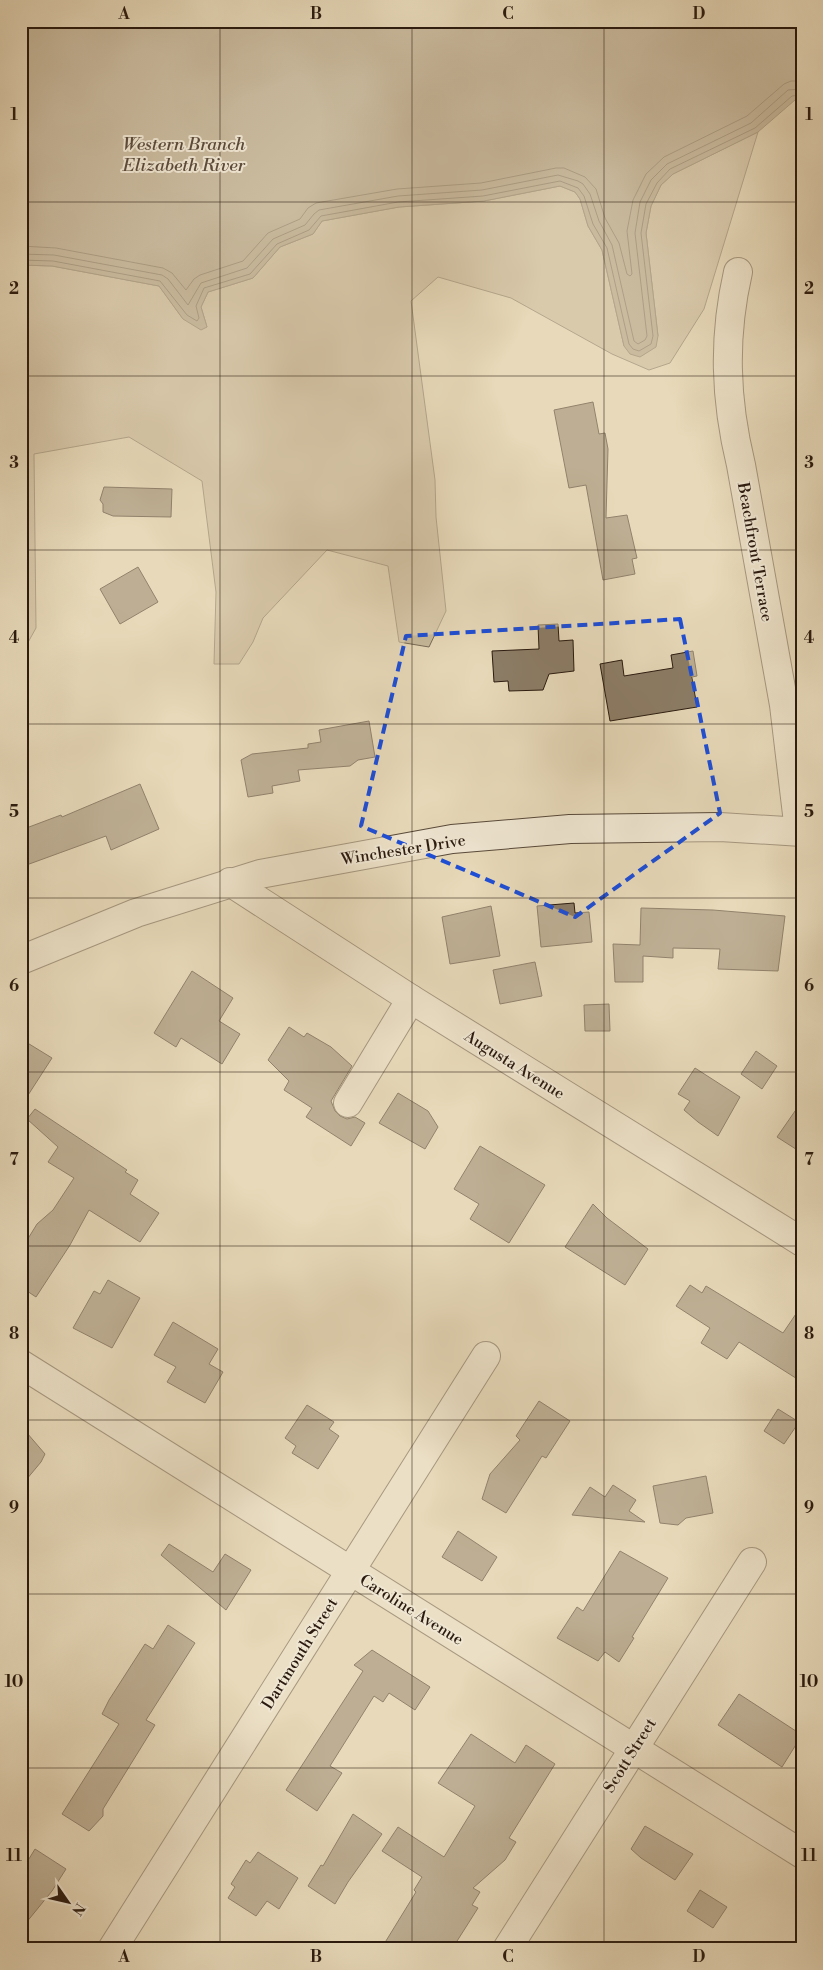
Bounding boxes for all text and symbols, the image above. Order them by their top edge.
text: A [117,4,130,24]
text: B [310,4,322,24]
text: C [502,4,514,24]
text: D [693,4,706,24]
text: 1 [10,105,18,125]
text: 1 [805,105,813,125]
water label: Western Branch Elizabeth River [122,133,246,177]
text: 2 [9,279,19,299]
text: 2 [804,279,814,299]
text: 3 [9,453,19,473]
text: 3 [804,453,814,473]
street label: Beachfront Terrace [733,480,777,623]
text: 4 [9,628,20,648]
text: 4 [804,628,815,648]
text: 5 [9,802,19,822]
text: 5 [804,802,814,822]
street label: Winchester Drive [338,830,467,870]
text: 6 [9,976,19,996]
text: 6 [804,976,814,996]
street label: Augusta Avenue [460,1025,568,1104]
text: 7 [9,1150,19,1170]
text: 7 [804,1150,814,1170]
text: 8 [9,1324,19,1344]
text: 8 [804,1324,814,1344]
text: 9 [9,1498,19,1518]
text: 9 [804,1498,814,1518]
street label: Caroline Avenue [356,1570,467,1650]
street label: Dartmouth Street [257,1594,342,1713]
text: 10 [5,1672,23,1692]
text: 10 [800,1672,818,1692]
street label: Scott Street [599,1714,661,1797]
text: 11 [6,1846,22,1866]
text: 11 [801,1846,817,1866]
north arrow [42,1878,92,1928]
text: N [67,1899,89,1918]
text: A [117,1947,130,1967]
text: B [310,1947,322,1967]
text: C [502,1947,514,1967]
text: D [693,1947,706,1967]

